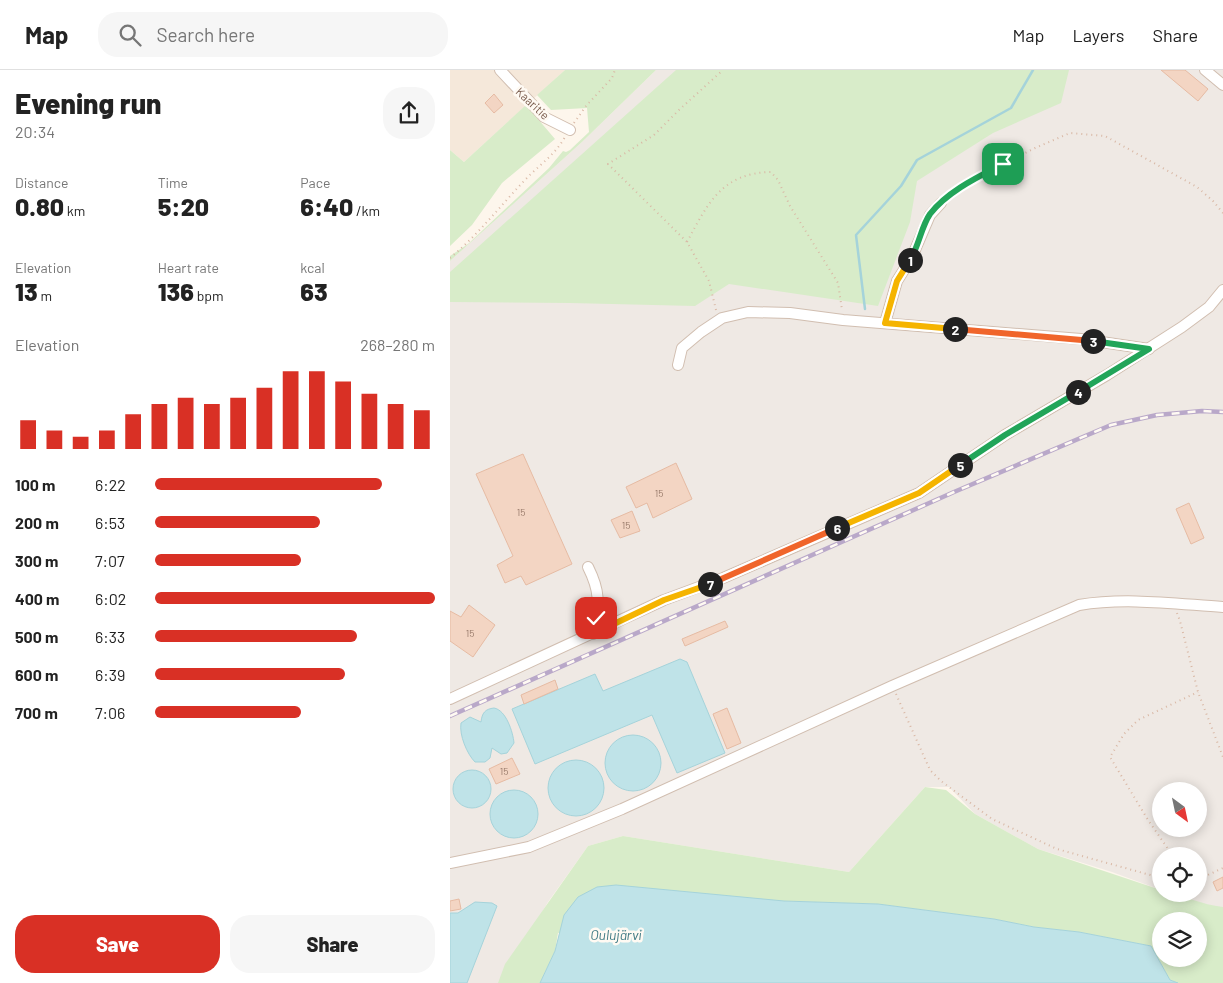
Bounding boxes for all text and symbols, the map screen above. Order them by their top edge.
search box [98,12,448,57]
text: Map [25,20,68,49]
icon: search [116,21,144,49]
text: Search here [156,23,255,46]
text: Map [1012,24,1044,46]
text: Layers [1072,24,1125,46]
text: Share [1153,24,1198,46]
street label: Kaaritie [513,84,553,122]
text: Evening run [15,86,161,120]
button: share [383,87,435,139]
text: 20:34 [15,122,55,141]
pin [982,143,1024,185]
icon: arrive [989,150,1017,178]
text: Distance [15,174,68,191]
text: Time [158,174,188,191]
text: Pace [300,174,330,191]
text: 0.80 [15,191,64,221]
text: 5:20 [158,191,209,221]
text: 6:40 [300,191,353,221]
text: km [64,202,85,219]
text: /km [353,202,380,219]
pin: 1 [898,248,922,272]
text: 1 [908,252,913,269]
text: Elevation [15,259,71,276]
text: Heart rate [158,259,219,276]
text: kcal [300,259,325,276]
text: 13 [15,276,38,306]
text: 136 [158,276,194,306]
text: 63 [300,276,328,306]
text: m [38,287,52,304]
text: bpm [194,287,224,304]
pin: 2 [942,316,968,342]
text: 2 [952,321,959,338]
pin: 3 [1080,328,1106,354]
text: 3 [1090,333,1097,350]
text: Elevation [15,335,79,354]
text: 268–280 m [360,335,435,354]
pin: 4 [1066,380,1090,404]
text: 4 [1074,384,1083,401]
pin: 5 [948,452,972,478]
text: 5 [957,457,964,474]
text: 100 m [15,475,55,494]
text: 6:22 [95,475,126,494]
house number: 15 [655,487,663,499]
house number: 15 [517,506,525,518]
text: 200 m [15,513,59,532]
text: 6:53 [95,513,125,532]
pin: 6 [824,516,850,540]
house number: 15 [622,519,630,531]
text: 6 [834,520,841,537]
text: 300 m [15,551,58,570]
text: 7:07 [95,551,125,570]
pin: 7 [698,572,722,596]
text: 7 [707,576,714,593]
text: 400 m [15,589,59,608]
text: 6:02 [95,589,126,608]
pin [575,597,617,639]
icon: check [582,604,610,632]
text: 500 m [15,627,58,646]
text: 6:33 [95,627,125,646]
house number: 15 [466,627,474,639]
text: 600 m [15,665,58,684]
text: 6:39 [95,665,125,684]
text: 700 m [15,703,58,722]
text: 7:06 [95,703,125,722]
house number: 15 [500,765,508,777]
north arrow [1152,782,1208,838]
map controls [1152,782,1207,967]
button: locate [1152,847,1207,902]
button: layers [1152,912,1207,967]
button: Save [15,915,220,973]
button: Share [230,915,435,973]
water label: Oulujärvi [590,926,642,943]

